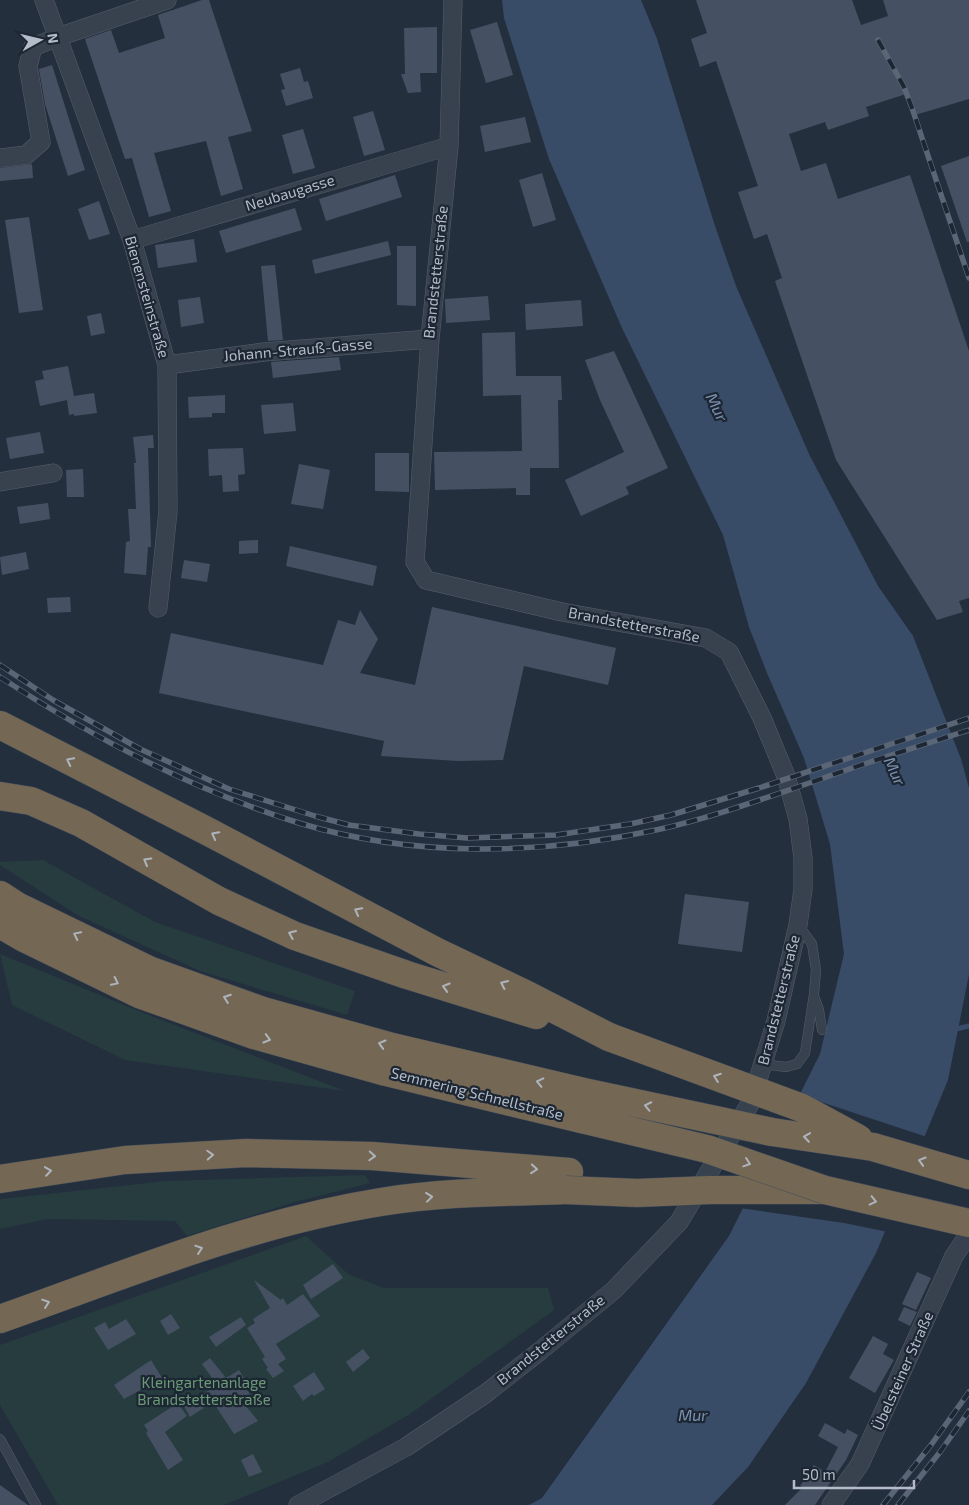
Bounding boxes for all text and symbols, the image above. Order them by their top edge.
north arrow [15,15,65,65]
text: N [44,32,62,44]
street label: Neubaugasse [243,170,336,214]
street label: Brandstetterstraße [419,205,451,339]
street label: Bienensteinstraße [122,234,174,360]
street label: Johann-Strauß-Gasse [223,334,373,364]
water label: Mur [702,389,733,425]
street label: Brandstetterstraße [567,602,701,646]
water label: Mur [881,753,911,789]
one-way arrow [66,757,75,767]
one-way arrow [211,831,220,841]
one-way arrow [144,857,153,867]
one-way arrow [355,907,364,917]
one-way arrow [288,930,297,940]
one-way arrow [73,931,82,941]
street label: Brandstetterstraße [753,933,803,1067]
one-way arrow [110,976,119,987]
one-way arrow [500,980,509,990]
one-way arrow [442,982,450,992]
one-way arrow [223,994,232,1004]
one-way arrow [262,1033,271,1044]
one-way arrow [379,1040,387,1050]
street label: Semmering Schnellstraße [389,1063,565,1123]
one-way arrow [713,1073,722,1083]
one-way arrow [536,1077,545,1088]
one-way arrow [644,1101,653,1112]
one-way arrow [803,1133,812,1143]
one-way arrow [206,1150,214,1161]
one-way arrow [368,1151,376,1162]
one-way arrow [742,1157,750,1167]
one-way arrow [919,1157,927,1167]
one-way arrow [530,1163,538,1174]
one-way arrow [44,1166,52,1177]
one-way arrow [426,1192,434,1203]
one-way arrow [868,1195,877,1206]
one-way arrow [195,1245,203,1255]
street label: Brandstetterstraße [493,1290,608,1388]
one-way arrow [41,1299,50,1309]
street label: Übelsteiner Straße [868,1308,936,1433]
park label: Kleingartenanlage Brandstetterstraße [137,1373,271,1408]
water label: Mur [678,1405,708,1424]
scale bar [794,1458,914,1490]
text: 50 m [802,1465,836,1483]

